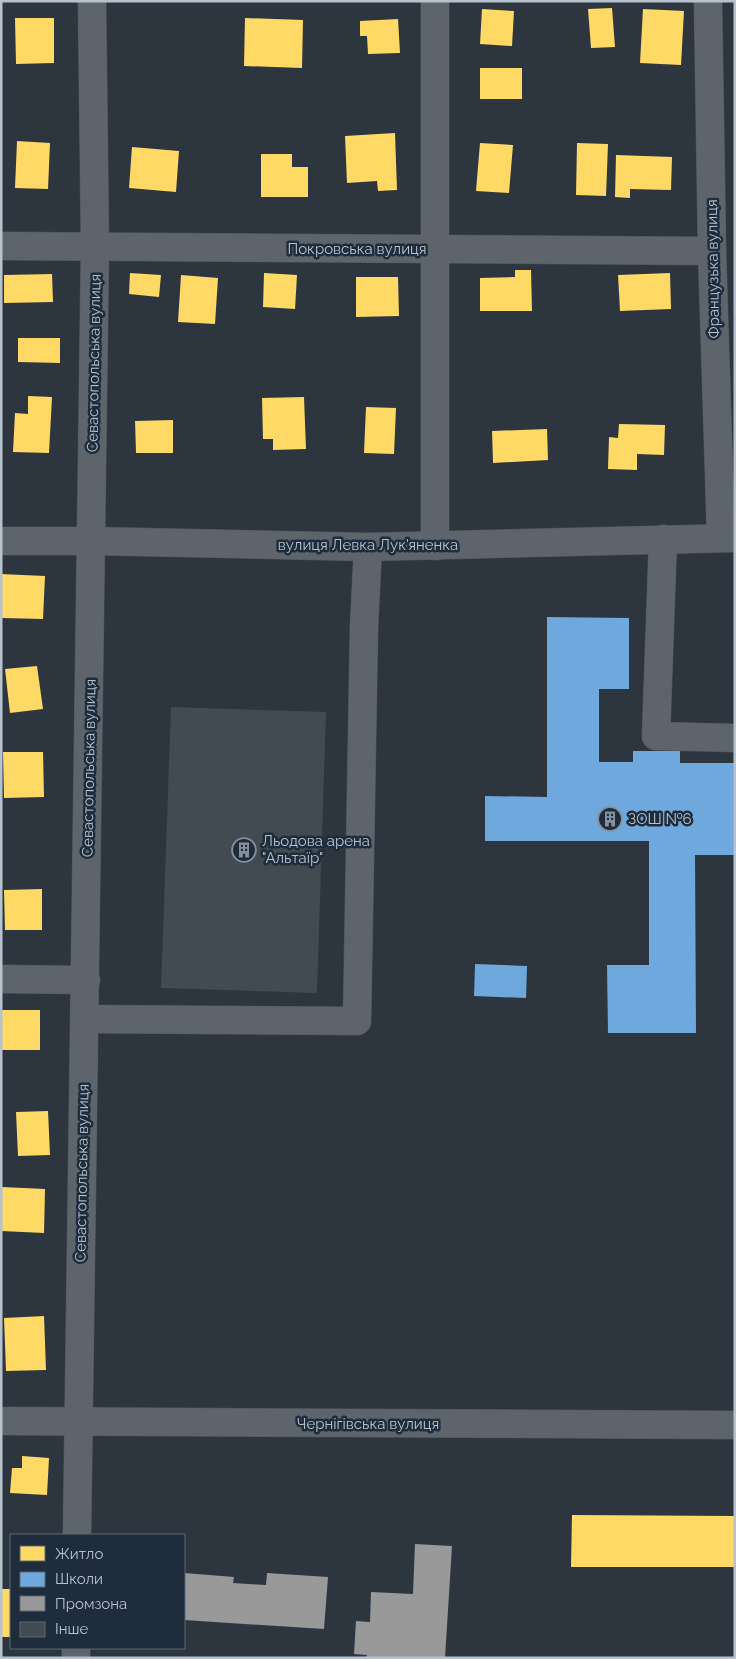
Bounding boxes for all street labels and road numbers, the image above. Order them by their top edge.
street label: Французька вулиця [703,199,723,339]
street label: Покровська вулиця [287,240,427,258]
street label: Севастопольська вулиця [83,274,105,452]
street label: вулиця Левка Лук'яненка [278,536,458,554]
street label: Севастопольська вулиця [78,679,100,857]
street label: Севастопольська вулиця [71,1084,93,1262]
street label: Чернігівська вулиця [297,1415,439,1433]

